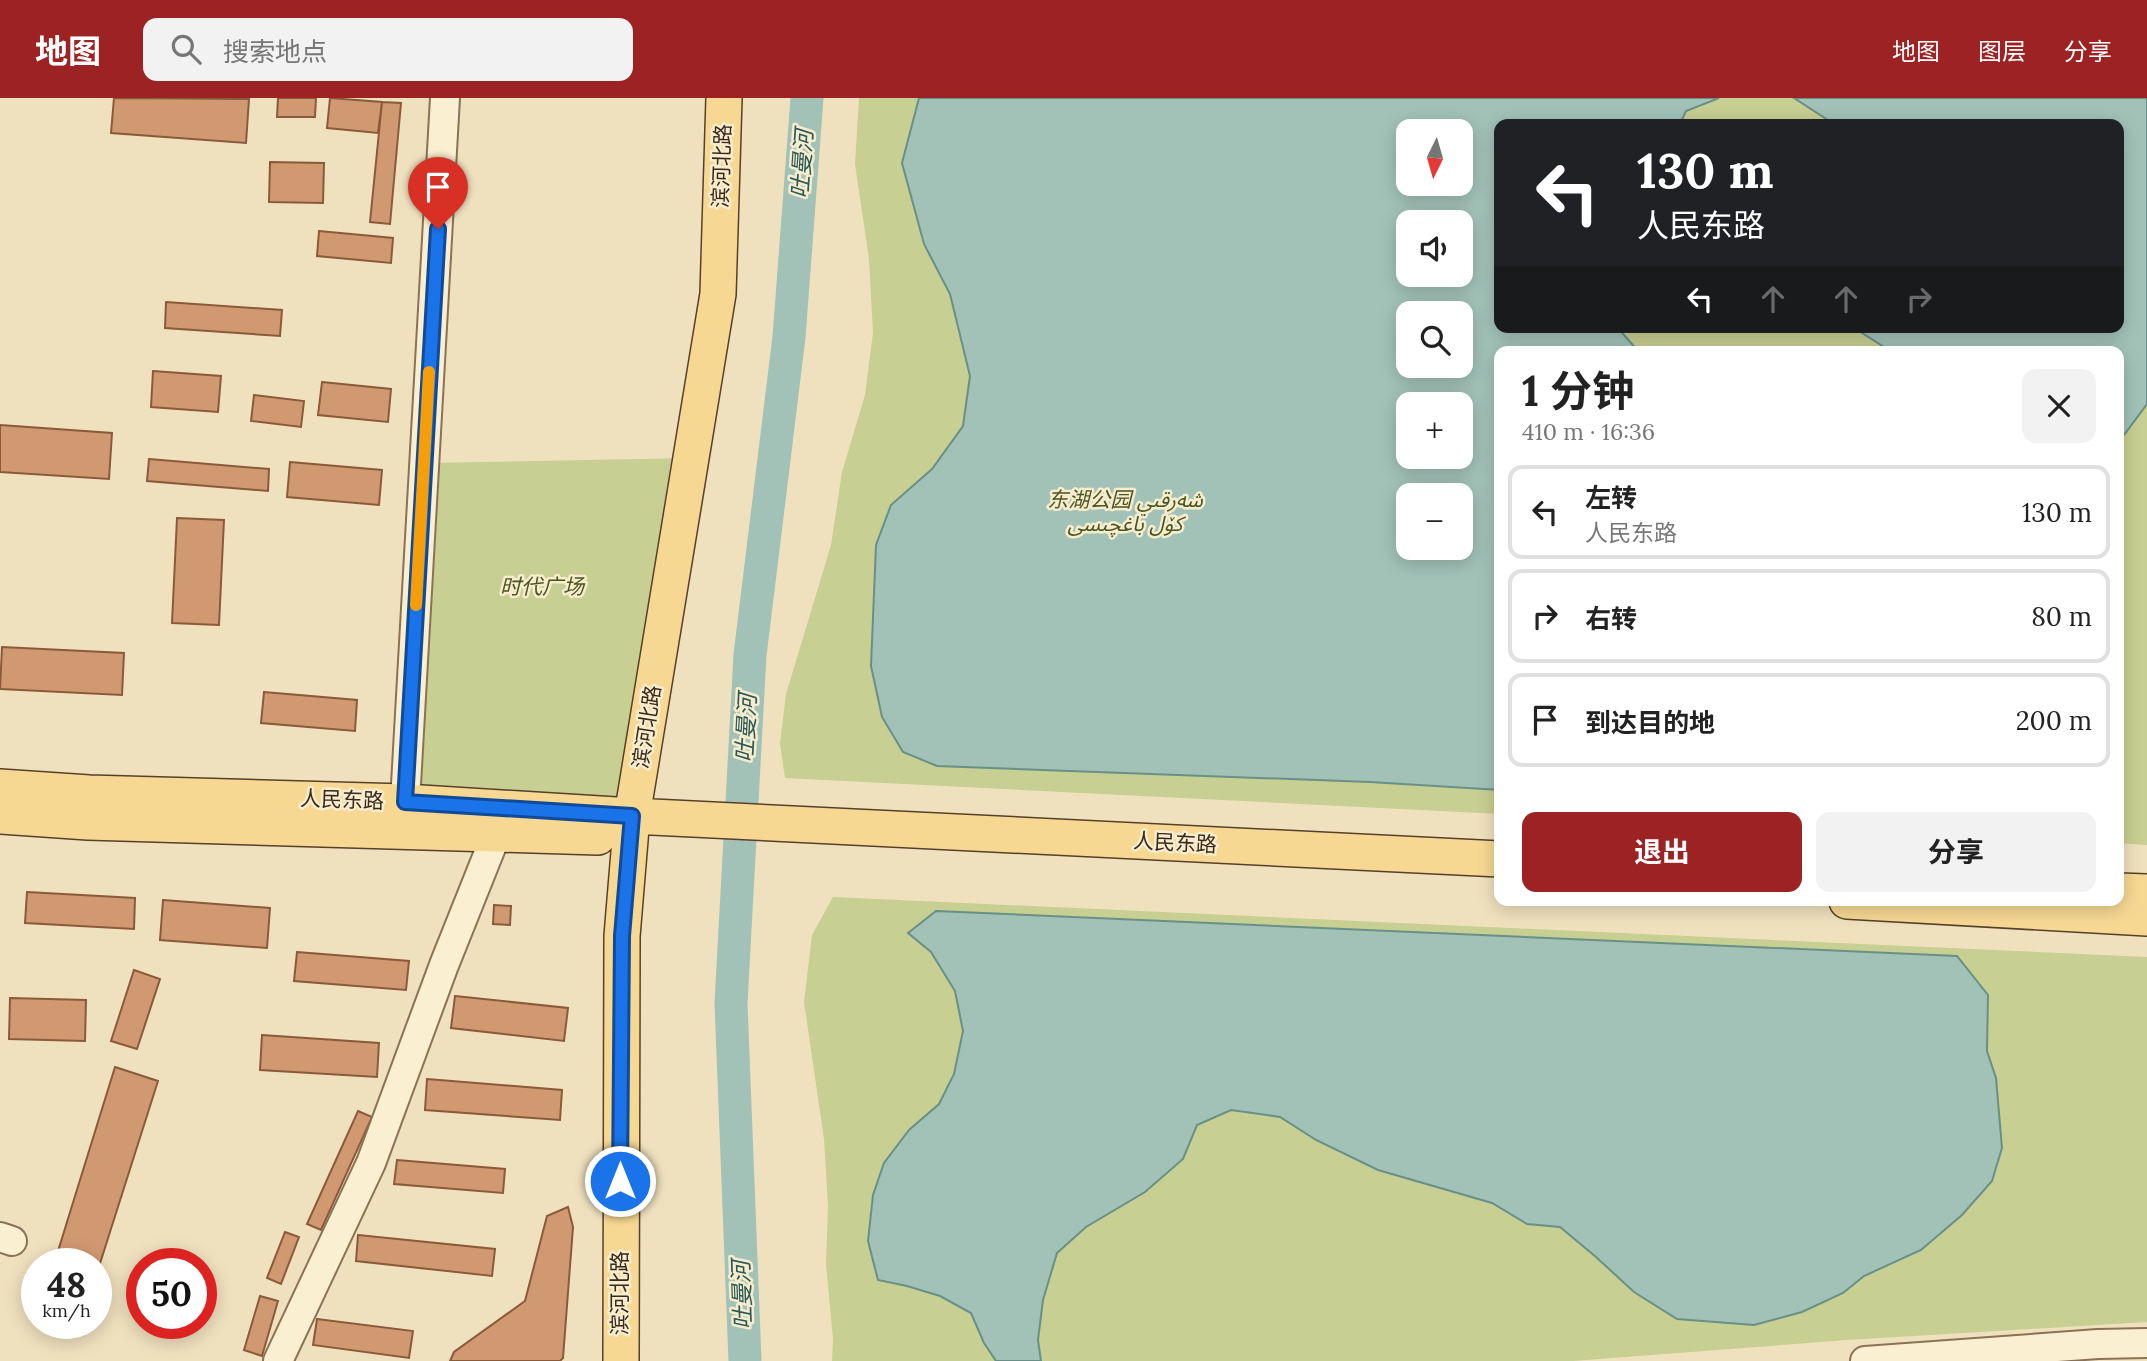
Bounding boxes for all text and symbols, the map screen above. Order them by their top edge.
search box [143,18,633,81]
text: 地图 [35,30,101,72]
icon: search [167,30,205,68]
text: 搜索地点 [223,35,327,68]
text: 地图 [1892,36,1940,67]
text: 图层 [1978,36,2026,67]
text: 分享 [2064,36,2112,67]
north arrow [1396,119,1474,196]
map controls [1396,119,1473,560]
street label: 滨河北路 [707,124,736,208]
water label: 吐曼河 [785,125,819,199]
text: 130 m [1637,139,1773,201]
icon: left [1522,147,1613,238]
pin [408,157,468,229]
icon: arrive [419,168,457,206]
text: 人民东路 [1637,205,1765,246]
button: sound [1396,210,1473,287]
icon: left [1681,280,1719,318]
icon: ahead [1754,280,1792,318]
icon: ahead [1827,280,1865,318]
icon: right [1900,280,1938,318]
button: search [1396,301,1473,378]
text: 1 分钟 [1522,364,1634,418]
button: close [2022,369,2096,443]
button: + [1396,392,1473,469]
text: 410 m · 16:36 [1522,417,1655,446]
text: 左转 [1585,481,1637,514]
button: − [1396,483,1473,560]
park label: 东湖公园 شەرقىي كۆل باغچىسى [1047,486,1203,538]
icon: left [1526,493,1564,531]
text: 130 m [2022,496,2092,529]
text: 人民东路 [1585,518,1677,547]
park label: 时代广场 [500,573,586,600]
icon: right [1526,597,1564,635]
text: 80 m [2031,600,2092,633]
text: 右转 [1585,602,1637,635]
street label: 滨河北路 [627,683,666,771]
water label: 吐曼河 [729,689,762,763]
icon: arrive [1526,701,1564,739]
text: 200 m [2016,704,2092,737]
text: 到达目的地 [1585,706,1715,739]
street label: 人民东路 [300,785,384,814]
button: 退出 [1522,812,1802,892]
button: 分享 [1816,812,2096,892]
street label: 人民东路 [1132,827,1218,858]
position arrow [583,1144,657,1218]
speed limit sign: 50 [126,1248,217,1339]
street label: 滨河北路 [606,1251,633,1335]
water label: 吐曼河 [726,1256,757,1330]
text: 48 [47,1262,86,1307]
text: km/h [42,1299,91,1322]

